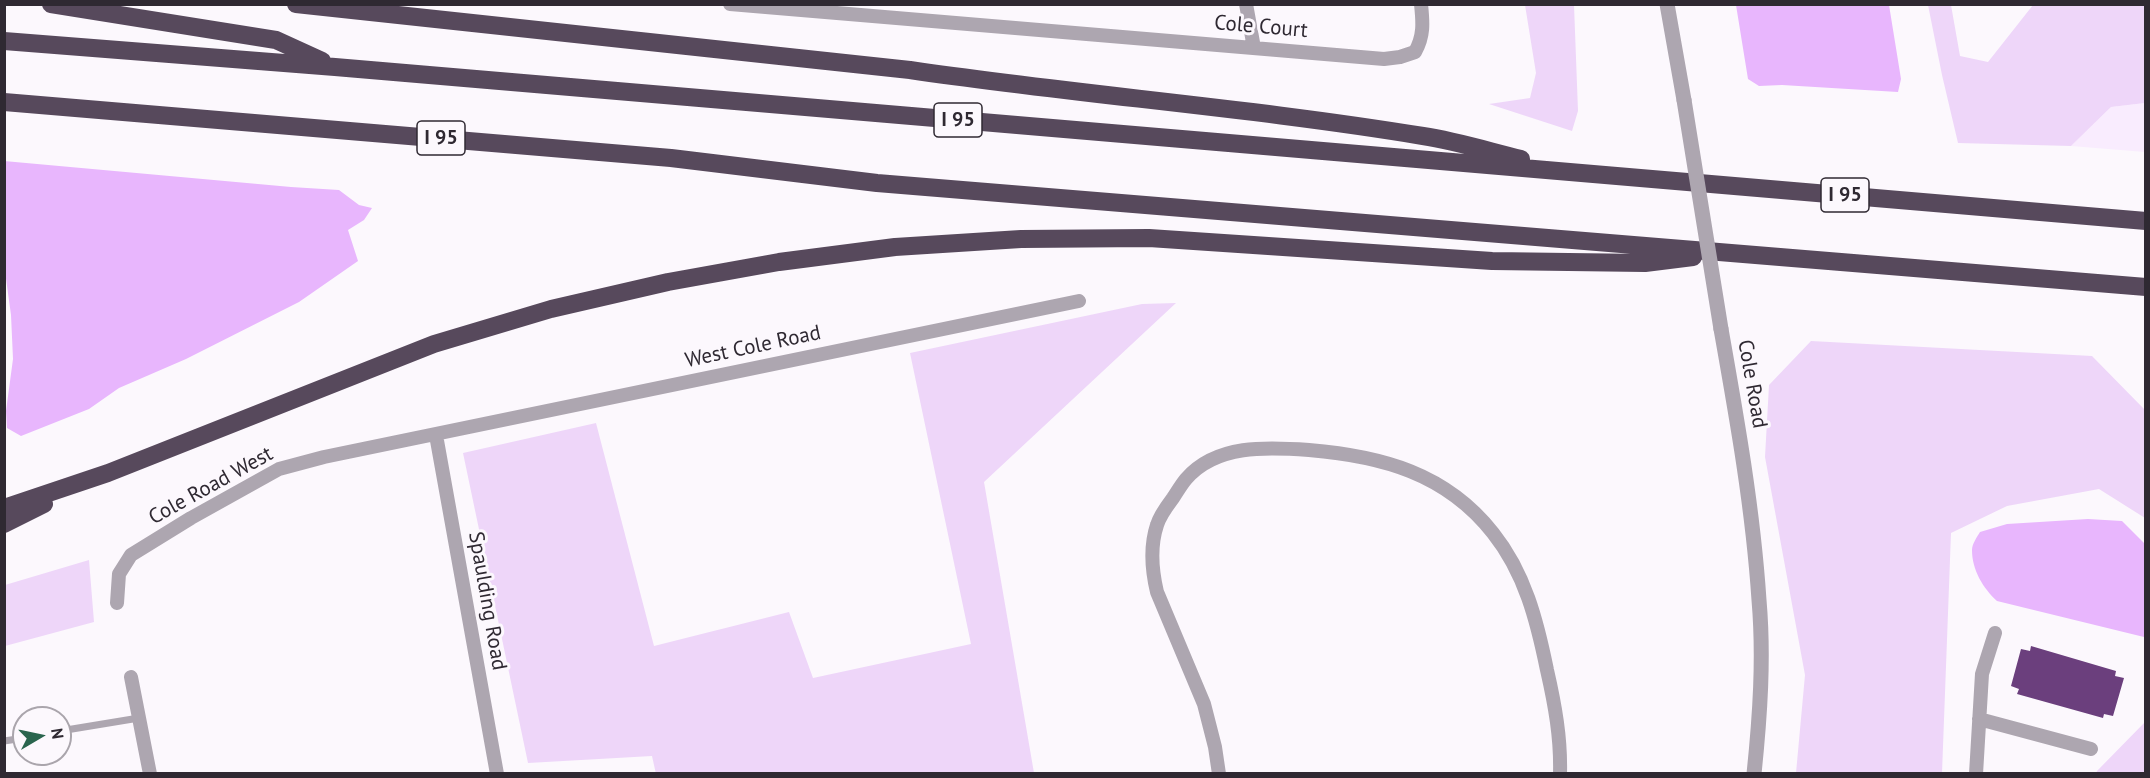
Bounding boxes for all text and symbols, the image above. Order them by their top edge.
street label: Cole Court [1213,10,1309,44]
road number: I 95 [934,103,982,137]
road number: I 95 [417,121,465,155]
road number: I 95 [1821,178,1869,212]
street label: West Cole Road [683,320,823,374]
street label: Cole Road [1732,338,1772,430]
street label: Cole Road West [144,441,278,531]
street label: Spaulding Road [462,530,512,672]
north arrow [12,706,72,766]
text: N [47,727,69,740]

